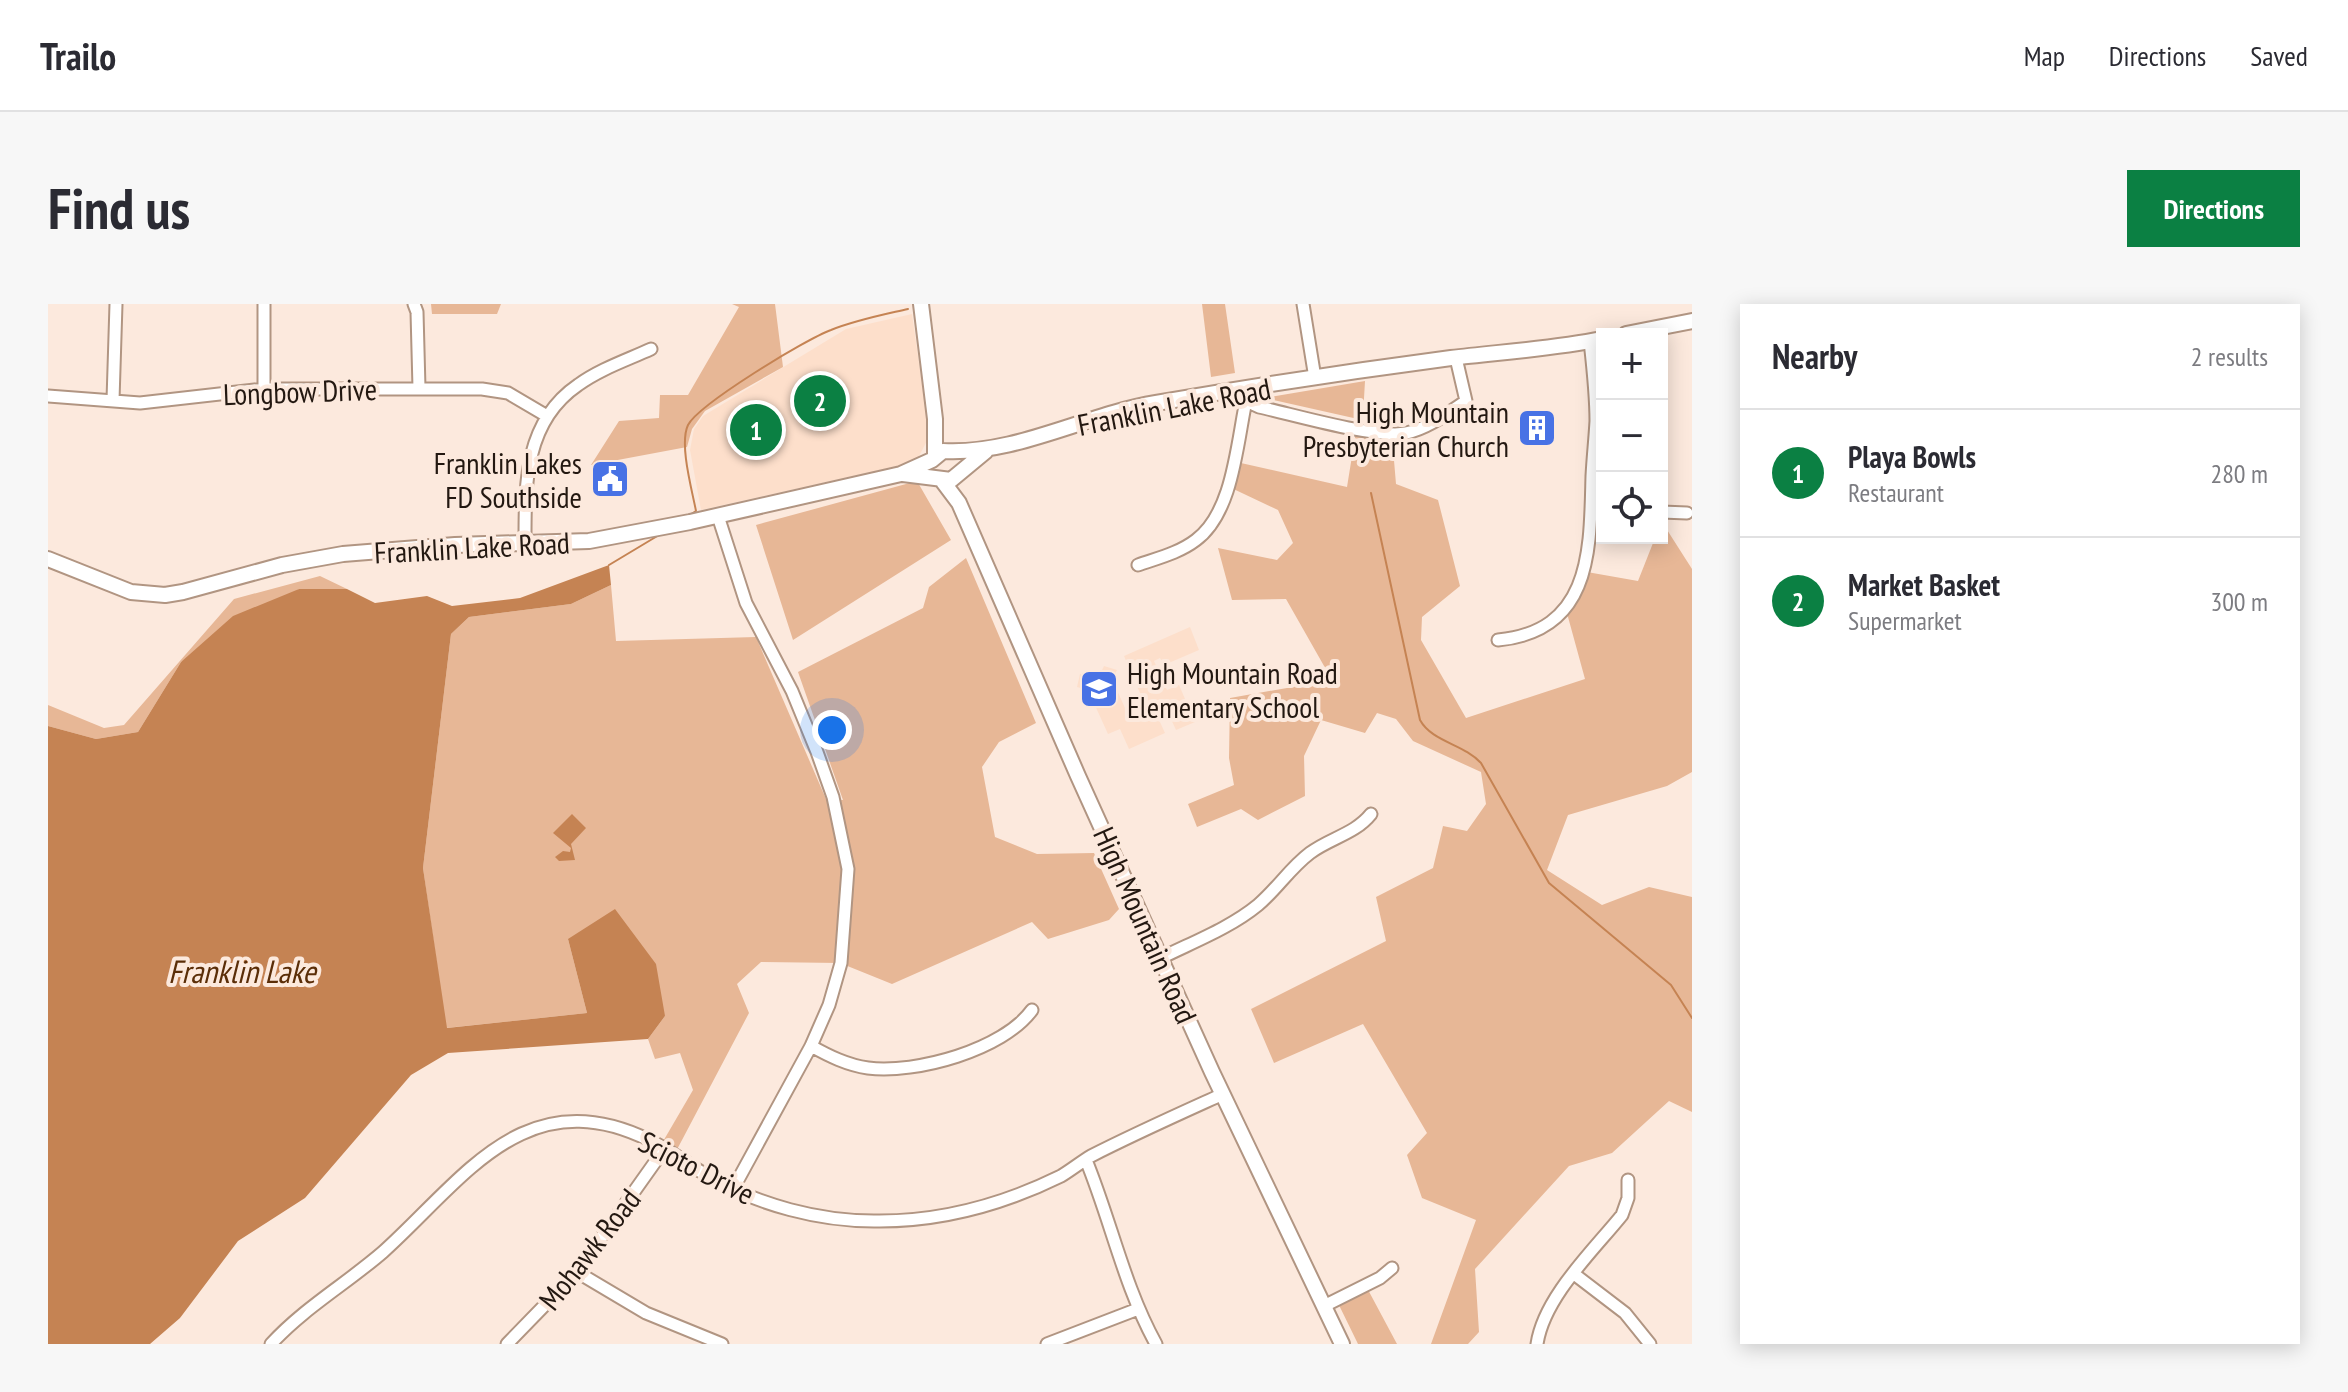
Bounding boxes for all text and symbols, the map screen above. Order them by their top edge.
text: Trailo [40,31,116,80]
text: Map [2024,37,2065,74]
text: Directions [2109,37,2206,74]
text: Saved [2250,37,2308,74]
button: Directions [2127,170,2300,247]
text: Find us [48,172,190,244]
map controls [1596,328,1668,544]
button: + [1596,328,1668,400]
text: Nearby [1772,334,1857,378]
text: 2 results [2191,340,2268,373]
street label: Franklin Lake Road [1074,368,1274,444]
street label: Longbow Drive [222,369,378,413]
pin: 2 [794,371,846,431]
place label: High Mountain Presbyterian Church [1303,392,1509,465]
pin: 1 [730,400,782,460]
button: − [1596,400,1668,472]
building icon: High Mountain Presbyterian Church [1516,407,1558,449]
text: Playa Bowls [1848,437,1976,476]
place label: Franklin Lakes FD Southside [434,443,582,516]
text: 1 [1792,457,1804,490]
text: 280 m [2210,457,2268,490]
public building icon: Franklin Lakes FD Southside [589,458,631,500]
button: locate [1596,472,1668,544]
text: Restaurant [1848,476,1944,509]
street label: Franklin Lake Road [373,522,571,572]
text: Market Basket [1848,565,2000,604]
text: 2 [1792,585,1804,618]
text: 300 m [2210,585,2268,618]
text: Supermarket [1848,604,1962,637]
place label: High Mountain Road Elementary School [1127,653,1338,726]
school or university icon: High Mountain Road Elementary School [1078,668,1120,710]
your location [812,710,852,750]
street label: High Mountain Road [1085,821,1207,1029]
water label: Franklin Lake [168,950,317,992]
street label: Scioto Drive [633,1121,761,1213]
street label: Mohawk Road [529,1180,649,1318]

